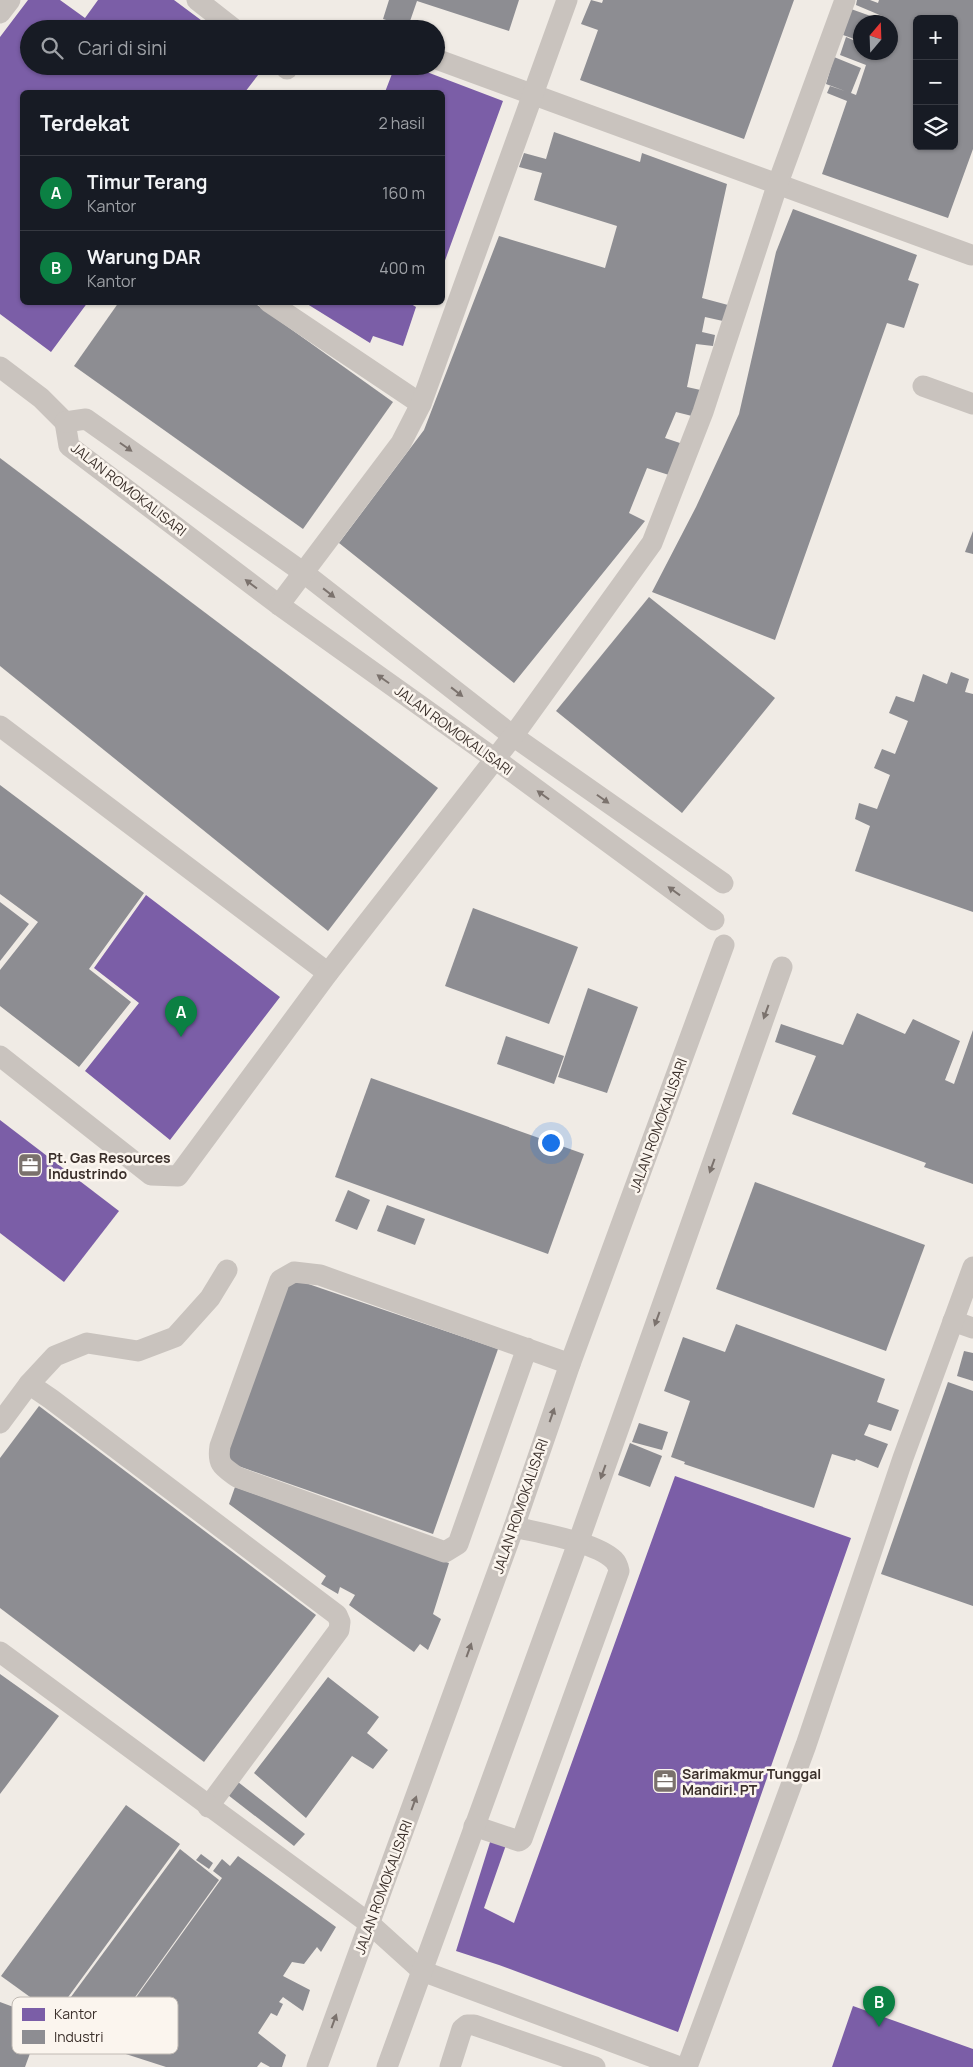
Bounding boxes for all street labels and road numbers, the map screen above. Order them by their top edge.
street label: JALAN ROMOKALISARI [67,438,191,540]
street label: JALAN ROMOKALISARI [391,681,517,779]
street label: JALAN ROMOKALISARI [625,1055,691,1195]
street label: JALAN ROMOKALISARI [488,1436,552,1576]
street label: JALAN ROMOKALISARI [350,1817,416,1957]

